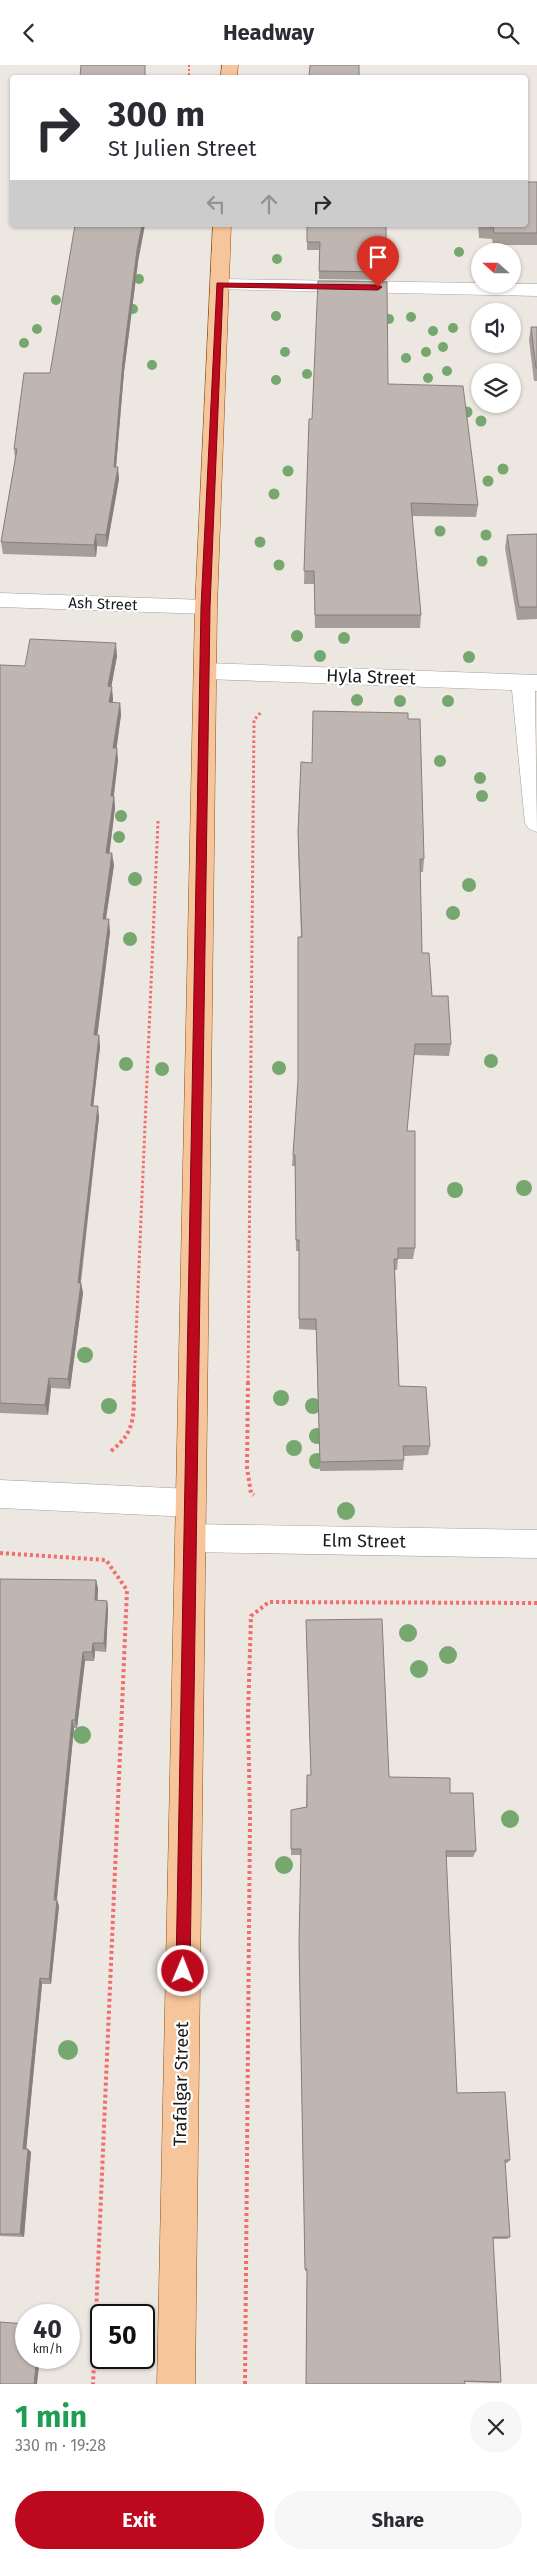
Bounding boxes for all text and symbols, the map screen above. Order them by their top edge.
icon: back [15,19,43,47]
text: Headway [223,19,314,46]
icon: search [494,19,522,47]
text: 300 m [108,93,205,135]
icon: right [25,95,90,160]
text: St Julien Street [108,135,256,162]
icon: left [202,190,230,218]
icon: ahead [255,190,283,218]
icon: right [308,190,336,218]
pin [357,236,399,287]
icon: arrive [364,243,392,271]
north arrow [471,243,521,293]
map controls [471,243,521,413]
button: sound [471,303,521,353]
button: layers [471,363,521,413]
street label: Ash Street [68,594,138,614]
street label: Hyla Street [326,664,417,690]
street label: Elm Street [322,1529,407,1553]
position arrow [156,1944,208,1996]
street label: Trafalgar Street [169,2021,193,2147]
speed limit sign: 50 [90,2304,155,2369]
text: 40 [33,2315,62,2345]
text: km/h [33,2342,62,2356]
text: 1 min [15,2399,87,2435]
button: close [470,2401,522,2453]
text: 330 m · 19:28 [15,2436,106,2455]
button: Exit [15,2491,264,2549]
button: Share [274,2491,522,2549]

